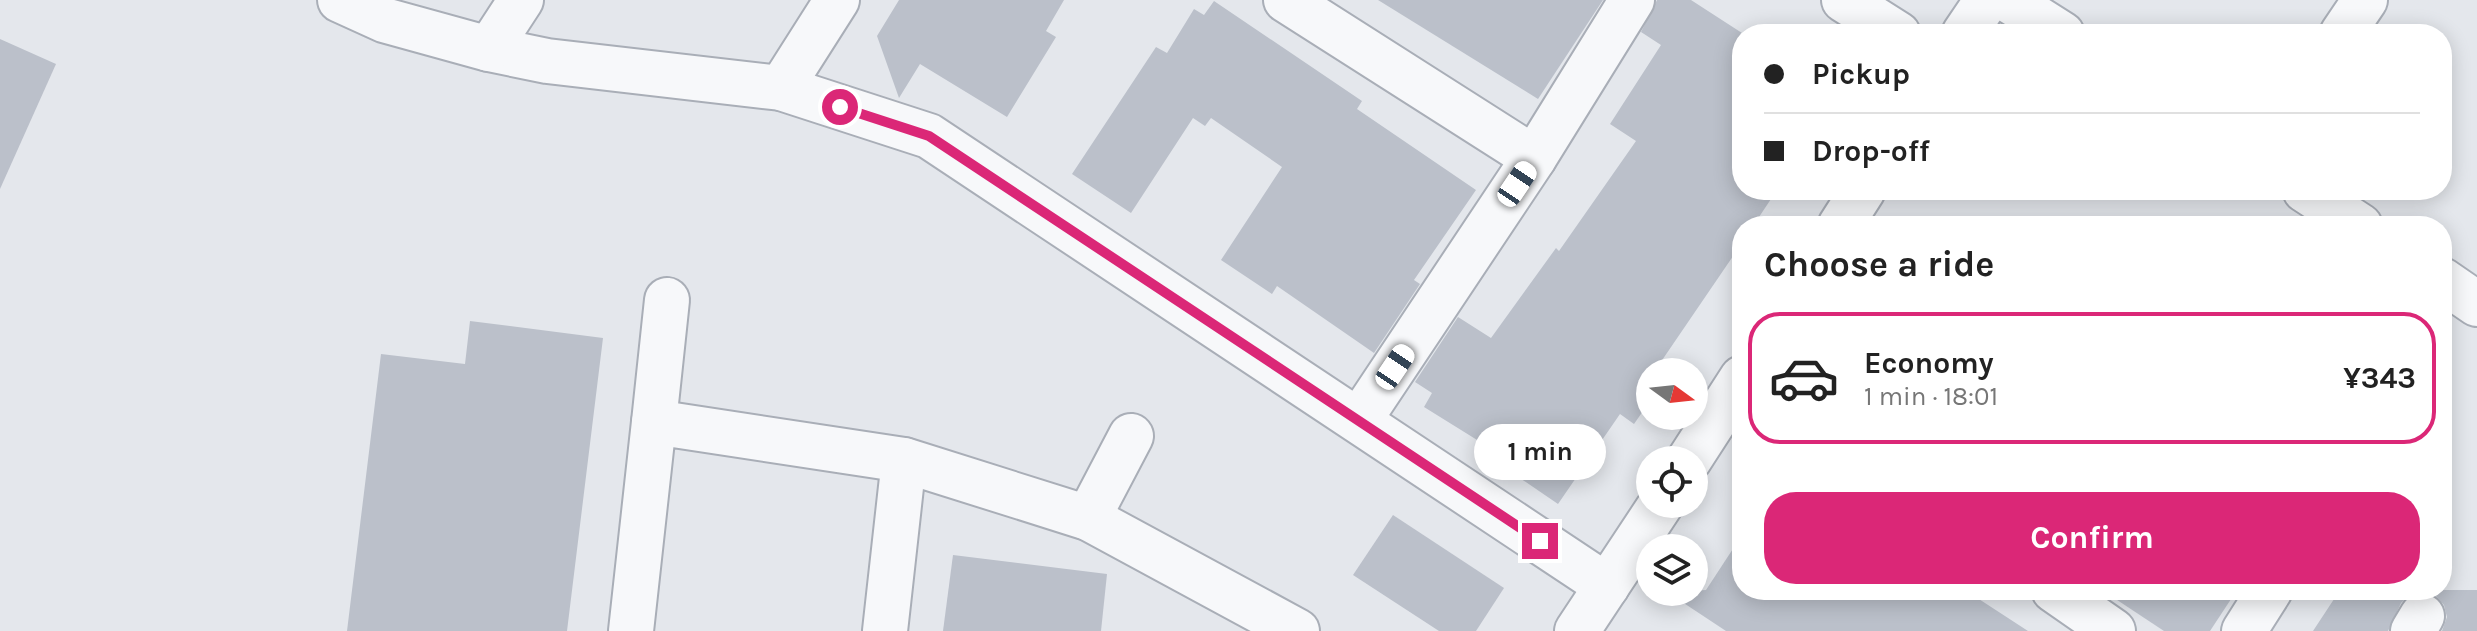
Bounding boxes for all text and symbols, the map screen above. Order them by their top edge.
text: Pickup [1812,56,1910,92]
route start [822,89,858,125]
text: Drop-off [1812,133,1930,169]
car [1494,157,1540,211]
text: Choose a ride [1764,243,1994,285]
car [1372,340,1418,394]
icon: car [1768,342,1840,414]
text: Economy [1864,345,1994,381]
north arrow [1636,358,1708,430]
map controls [1636,358,1708,606]
text: ¥343 [2343,360,2416,396]
text: 1 min · 18:01 [1864,381,1998,412]
callout: 1 min [1474,425,1606,481]
text: 1 min [1507,436,1573,467]
button: locate [1636,446,1708,518]
button: Confirm [1764,492,2420,584]
route end [1522,523,1558,559]
button: layers [1636,534,1708,606]

